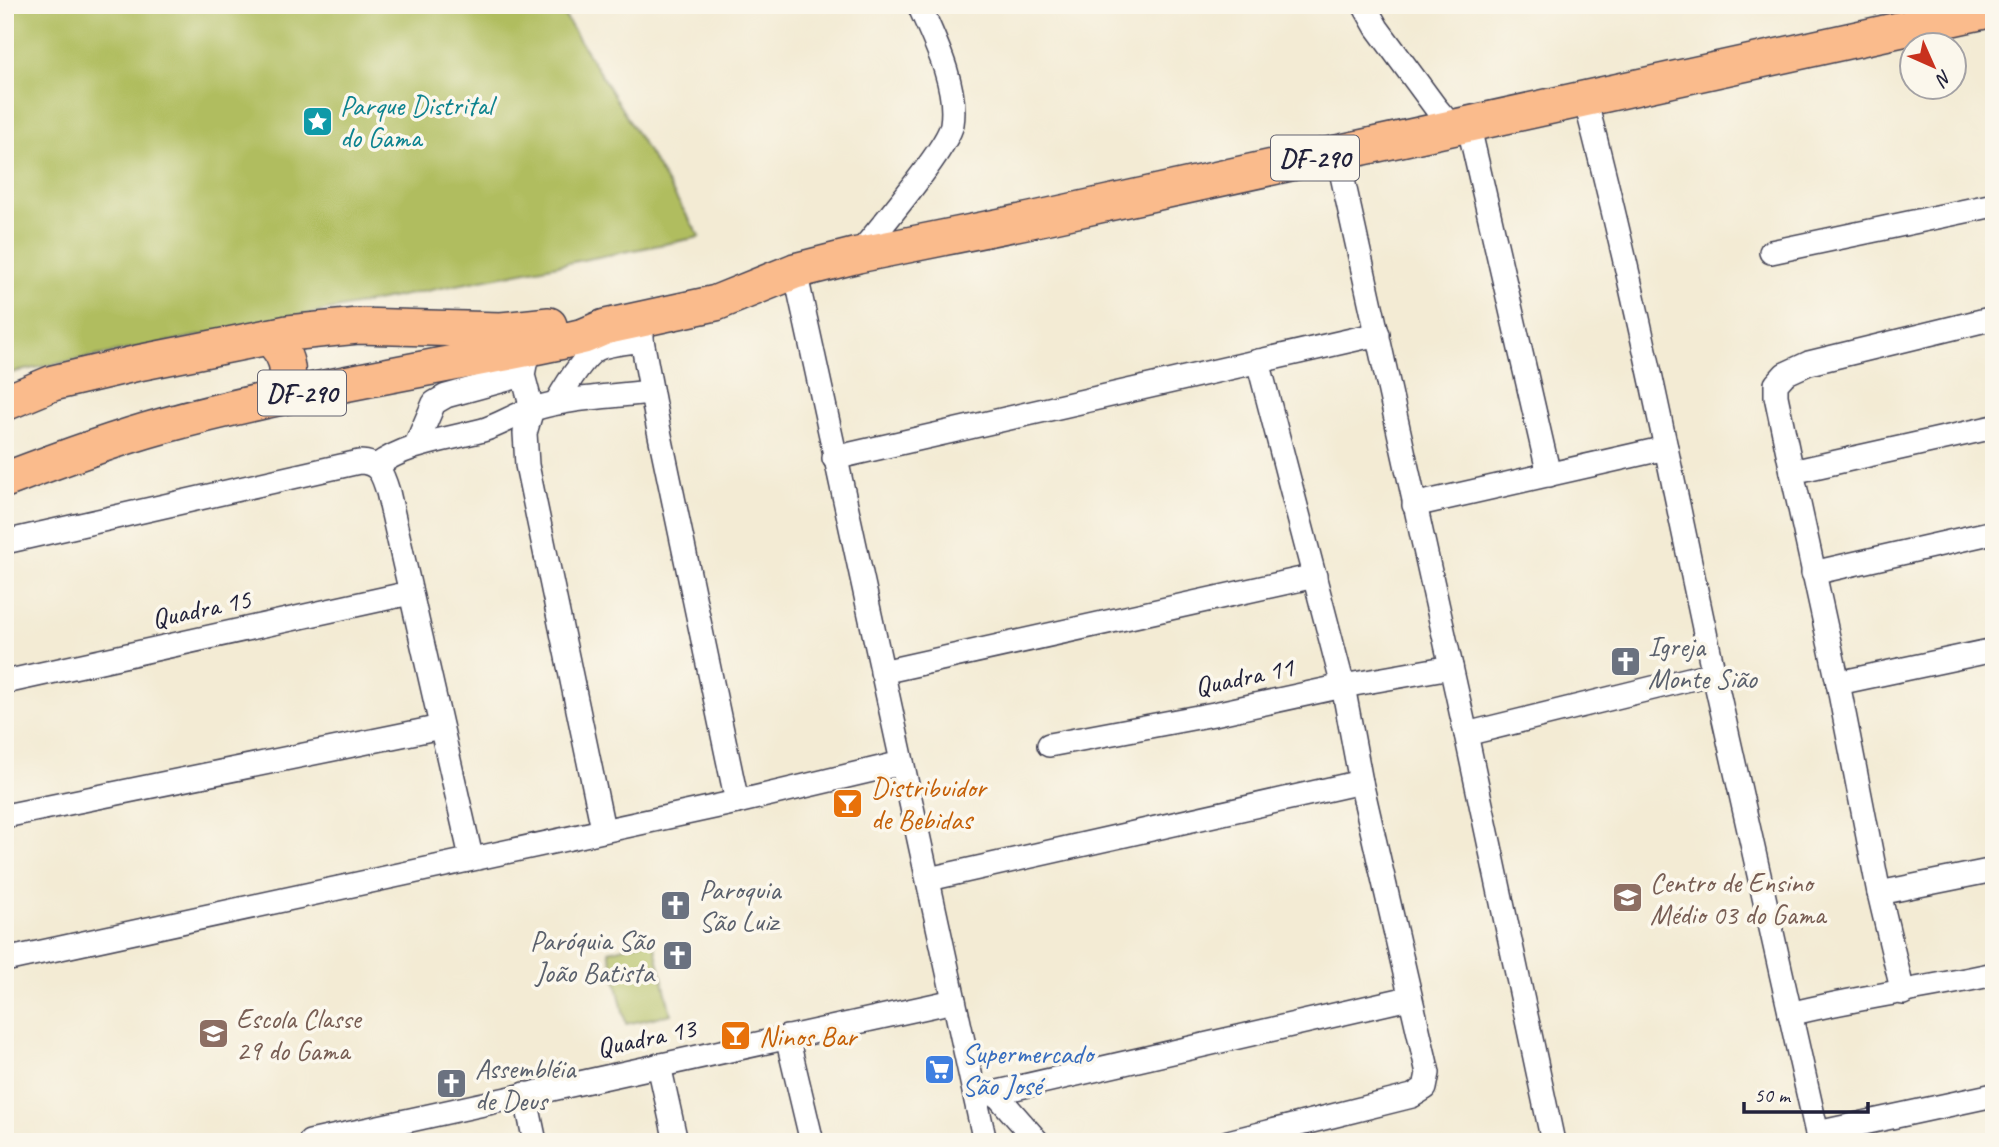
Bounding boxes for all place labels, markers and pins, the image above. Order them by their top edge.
place label: Parque Distrital do Gama [340,88,498,155]
place icon: Parque Distrital do Gama [300,104,334,138]
place label: Igreja Monte Sião [1648,629,1759,696]
church icon: Igreja Monte Sião [1608,645,1642,679]
place label: Distribuidor de Bebidas [871,770,988,837]
bar icon: Distribuidor de Bebidas [831,786,865,820]
place label: Centro de Ensino Médio 03 do Gama [1650,865,1828,932]
place label: Paroquia São Luiz [699,872,782,939]
school or university icon: Centro de Ensino Médio 03 do Gama [1610,881,1644,915]
church icon: Paroquia São Luiz [659,888,693,922]
place label: Paróquia São João Batista [530,923,656,990]
church icon: Paróquia São João Batista [660,939,694,973]
place label: Escola Classe 29 do Gama [236,1001,362,1068]
school or university icon: Escola Classe 29 do Gama [196,1017,230,1051]
bar icon: Ninos Bar [719,1019,753,1053]
place label: Ninos Bar [759,1019,858,1054]
place label: Supermercado São José [962,1036,1096,1103]
place label: Assembléia de Deus [475,1051,577,1118]
supermarket icon: Supermercado São José [922,1052,956,1086]
church icon: Assembléia de Deus [435,1067,469,1101]

